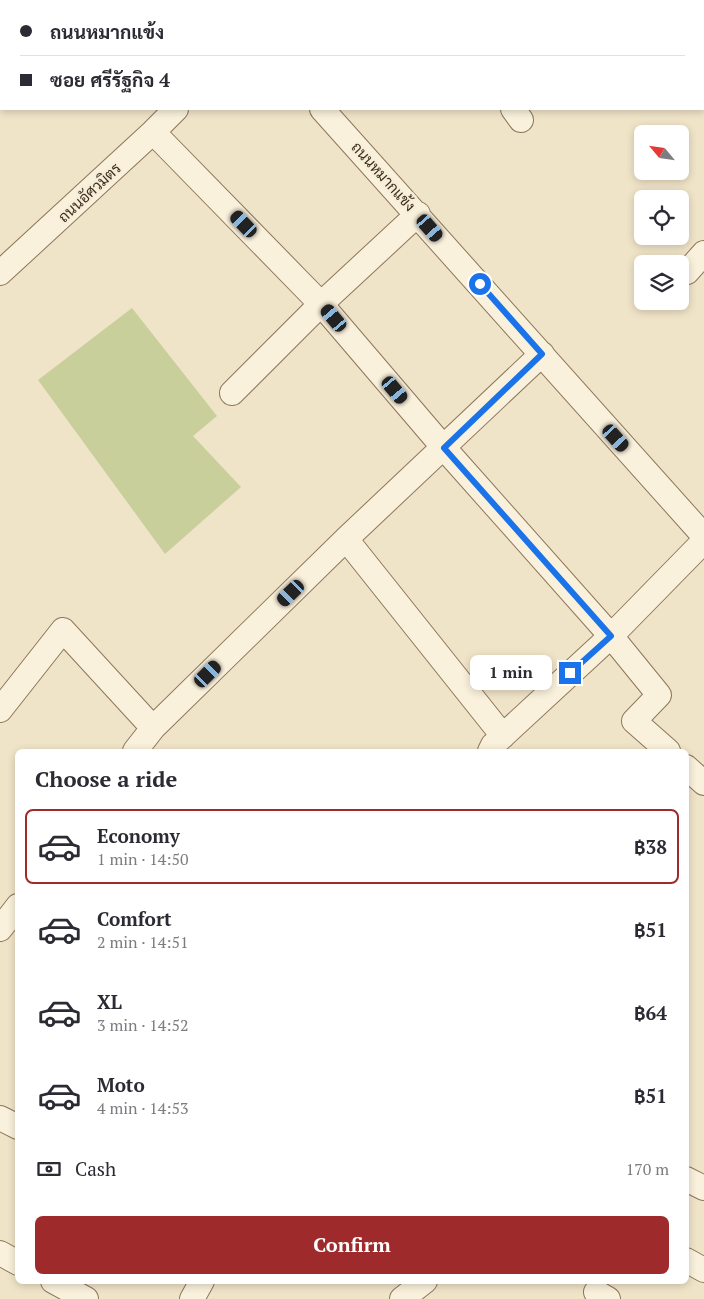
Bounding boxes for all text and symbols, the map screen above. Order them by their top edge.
text: ถนนหมากแข้ง [50,19,164,44]
text: ซอย ศรีรัฐกิจ 4 [50,67,170,92]
north arrow [634,125,689,180]
map controls [634,125,689,310]
street label: ถนนหมากแข้ง [347,137,421,215]
street label: ถนนอัศวมิตร [53,158,125,226]
button: locate [634,190,689,245]
car [228,208,259,240]
car [414,212,445,244]
button: layers [634,255,689,310]
route start [469,273,491,295]
car [318,302,349,334]
car [379,374,410,406]
car [600,422,631,454]
car [274,577,307,609]
callout: 1 min [470,656,552,690]
car [192,658,223,690]
text: 1 min [489,661,533,683]
route end [559,662,581,684]
text: Choose a ride [35,764,177,793]
text: Economy [97,823,180,848]
icon: car [37,824,82,869]
text: ฿38 [634,834,667,859]
text: 1 min · 14:50 [97,848,189,870]
text: Comfort [97,906,172,931]
icon: car [37,907,82,952]
text: ฿51 [634,917,667,942]
text: 2 min · 14:51 [97,931,189,953]
text: XL [97,989,122,1014]
icon: car [37,990,82,1035]
text: ฿64 [634,1000,667,1025]
text: 3 min · 14:52 [97,1014,189,1036]
text: Moto [97,1072,145,1097]
icon: car [37,1073,82,1118]
text: ฿51 [634,1083,667,1108]
text: 4 min · 14:53 [97,1097,189,1119]
icon: cash [35,1155,63,1183]
text: Cash [75,1156,116,1181]
text: 170 m [626,1158,669,1180]
button: Confirm [35,1216,669,1274]

